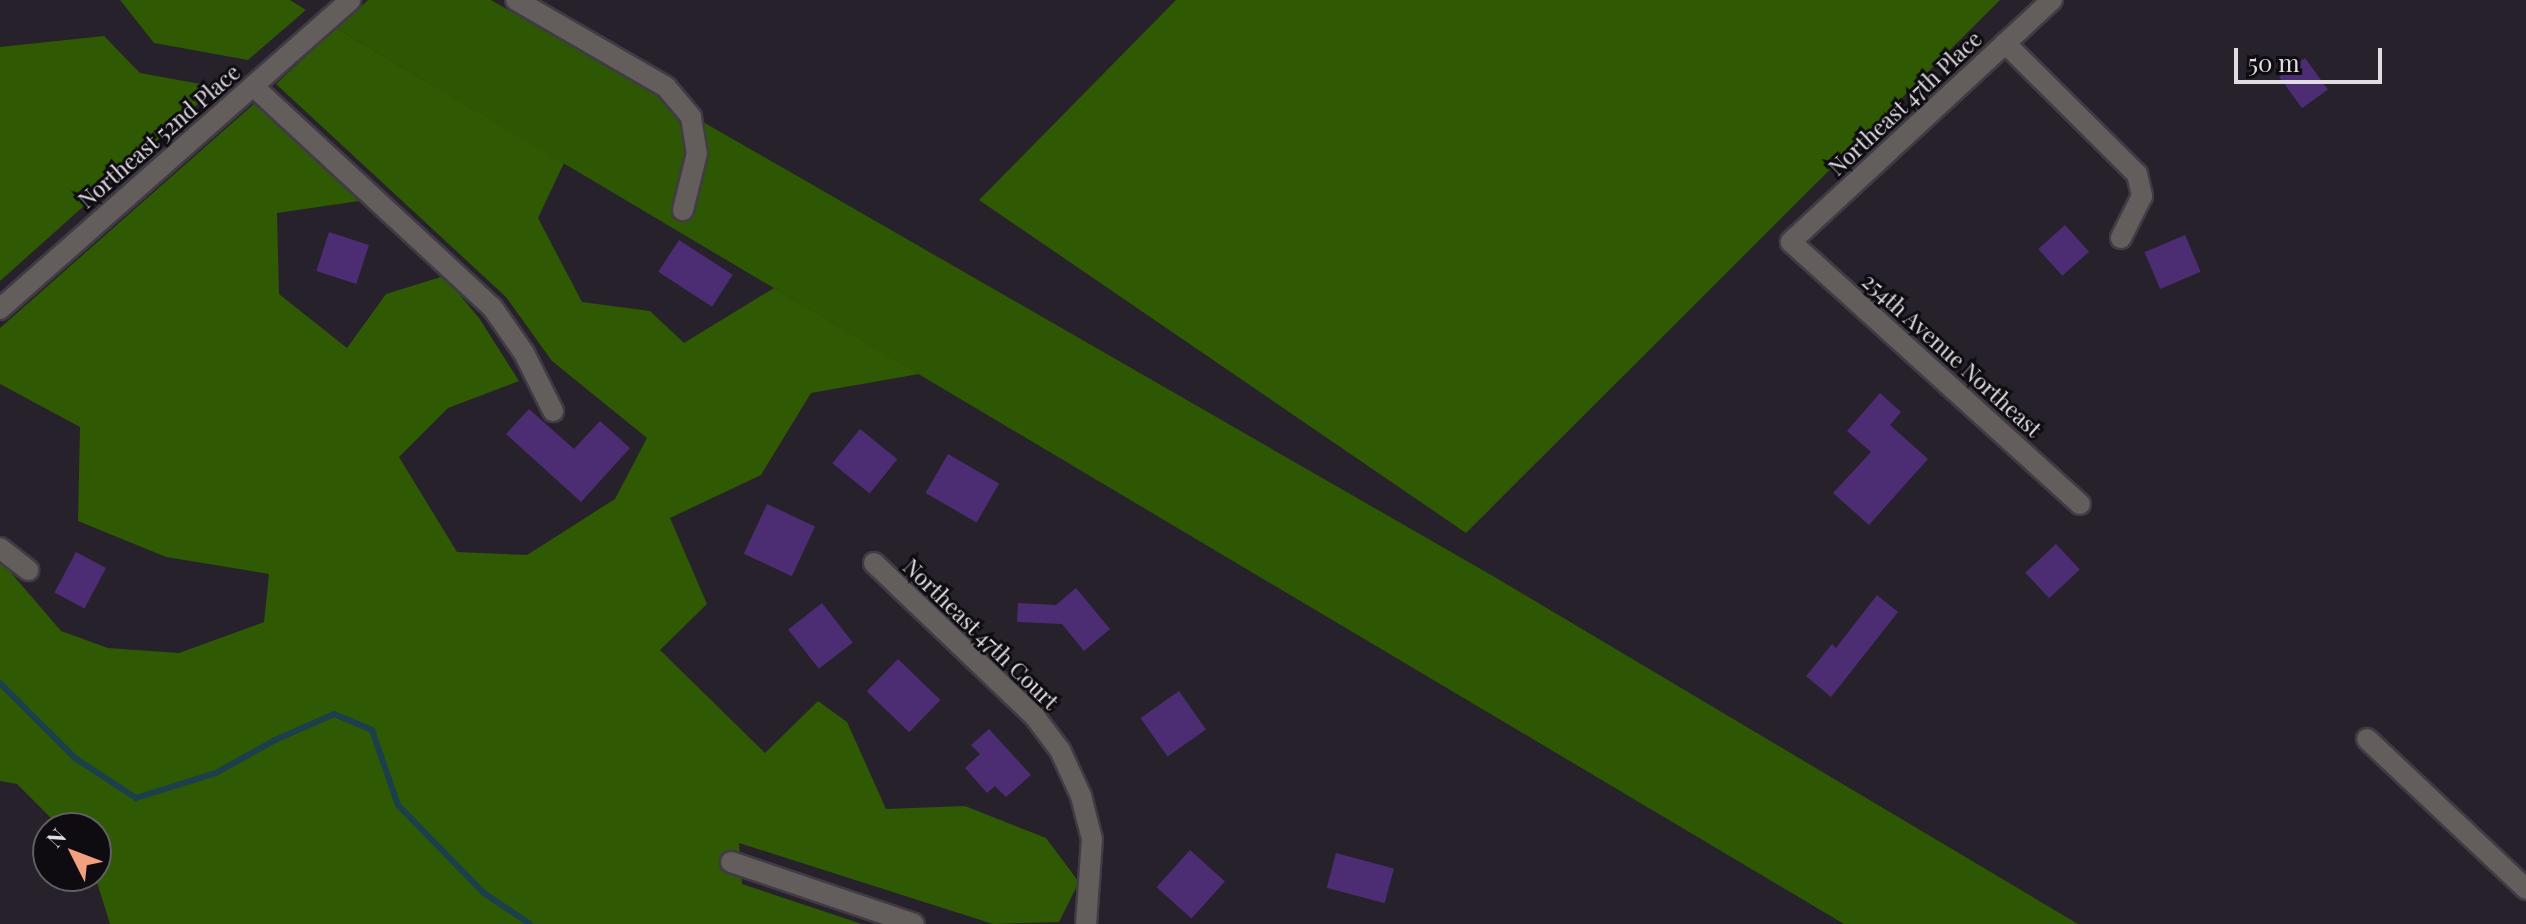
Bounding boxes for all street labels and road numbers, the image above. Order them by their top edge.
street label: Northeast 47th Place [1823,25,1987,181]
street label: Northeast 52nd Place [73,59,245,213]
street label: 254th Avenue Northeast [1857,267,2047,443]
street label: Northeast 47th Court [898,553,1064,715]

